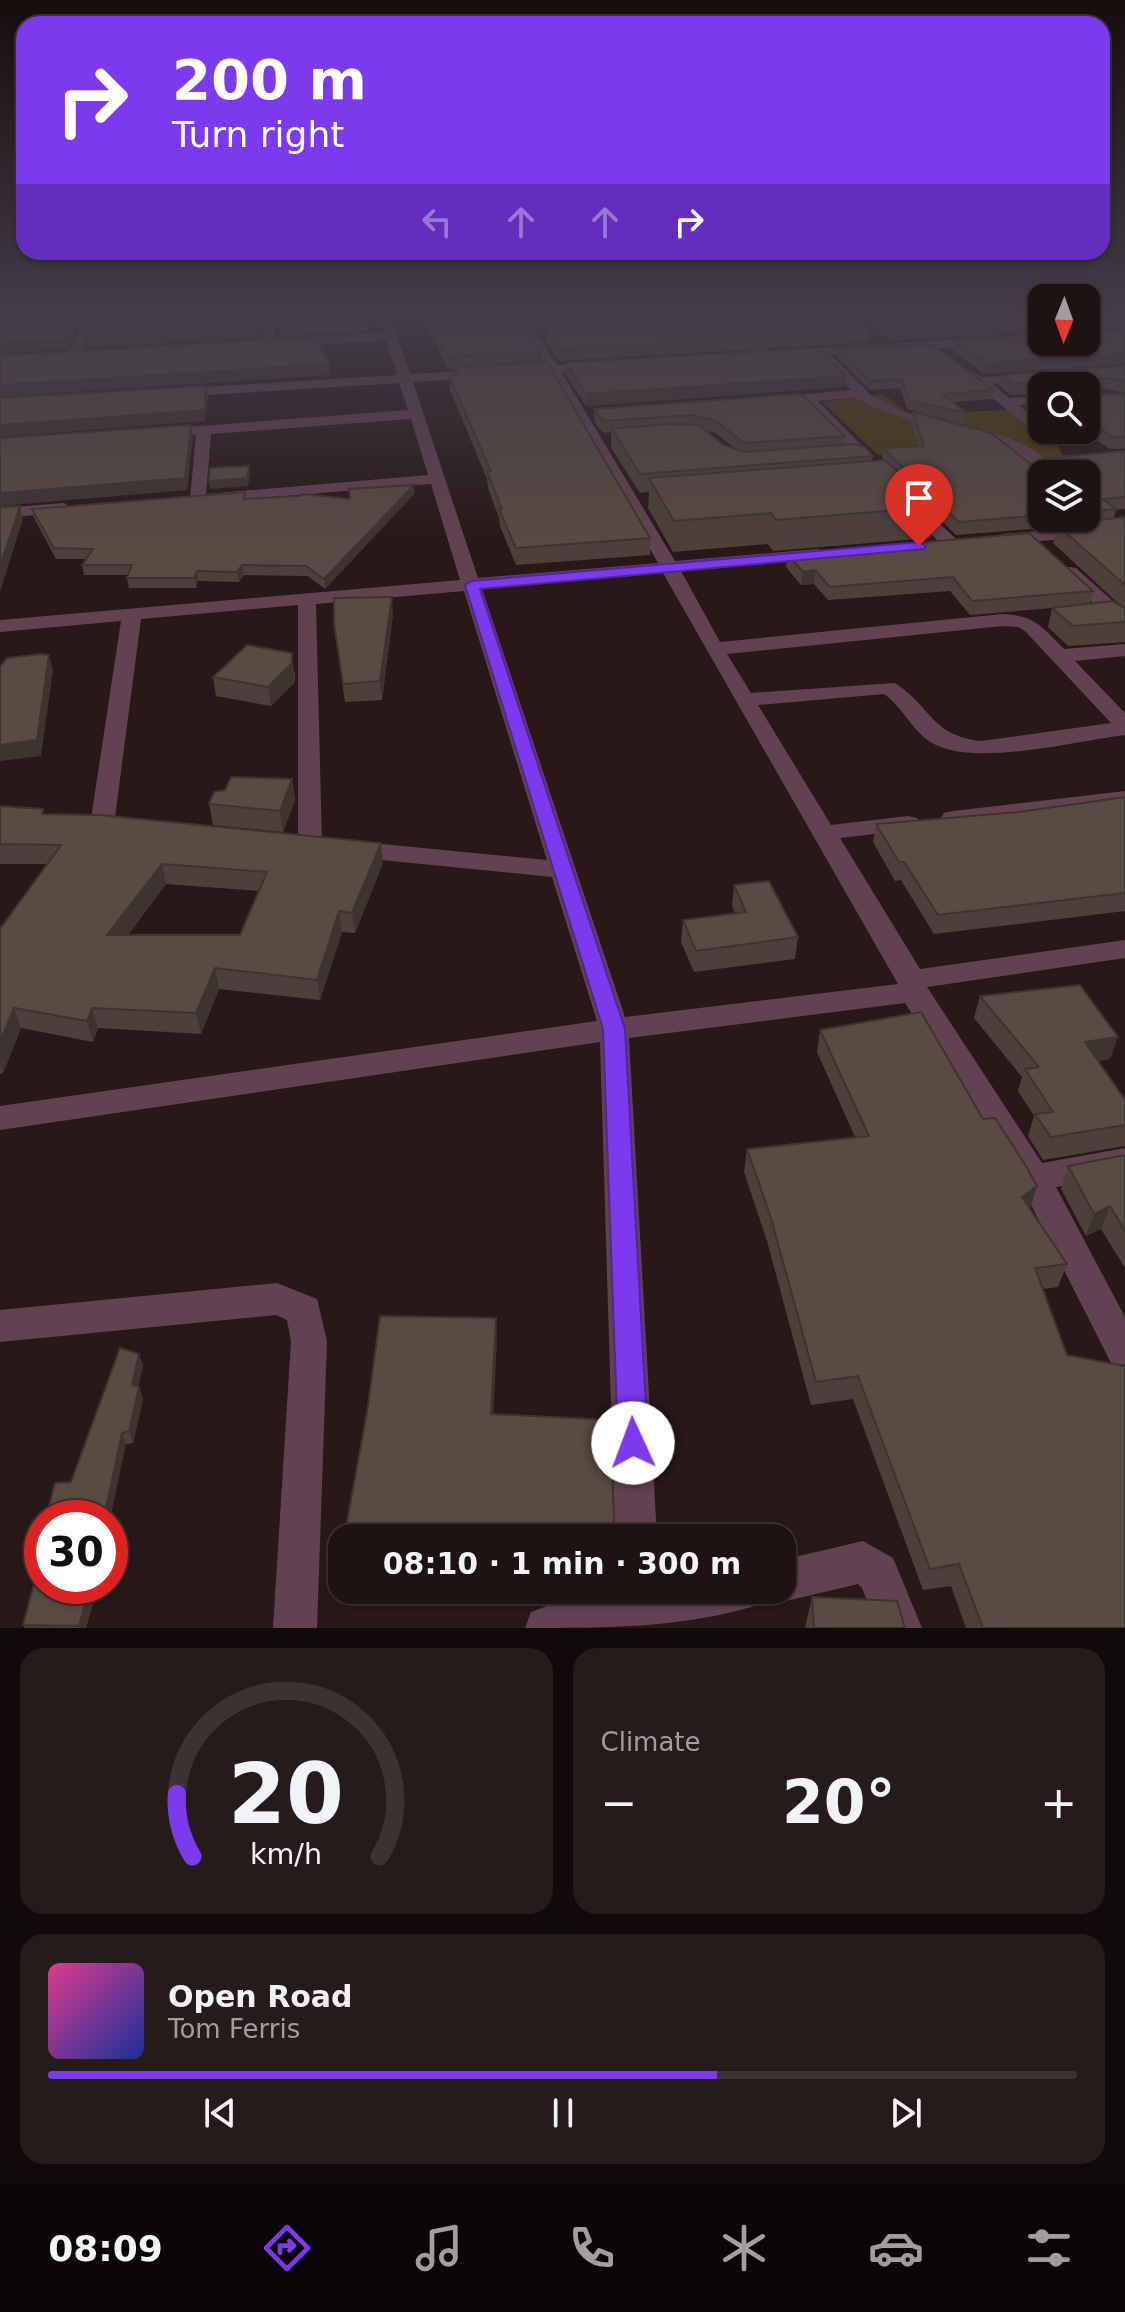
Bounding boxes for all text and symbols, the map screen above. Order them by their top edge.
text: 200 m [172,47,367,112]
icon: right [40,48,144,152]
text: Turn right [172,114,344,155]
icon: left [415,200,459,244]
icon: ahead [499,200,543,244]
icon: ahead [583,200,627,244]
icon: right [667,200,711,244]
north arrow [1028,284,1100,356]
map controls [1028,284,1100,532]
button: search [1028,372,1100,444]
button: layers [1028,460,1100,532]
pin [885,464,953,546]
icon: arrive [897,476,941,520]
position arrow [591,1401,675,1485]
speed limit sign: 30 [24,1500,128,1604]
text: 08:10 · 1 min · 300 m [383,1546,741,1581]
text: Climate [601,1727,701,1757]
text: 20 [228,1746,344,1843]
text: 20° [782,1767,896,1837]
text: − [601,1777,637,1828]
text: + [1040,1777,1077,1828]
text: km/h [250,1837,322,1871]
text: Open Road [168,1979,353,2014]
text: Tom Ferris [168,2014,300,2044]
icon: previous [198,2091,242,2135]
icon: pause [541,2091,585,2135]
icon: next [884,2091,928,2135]
icon: directions [259,2220,315,2276]
icon: music [411,2220,467,2276]
icon: phone [564,2220,620,2276]
icon: climate [716,2220,772,2276]
icon: car [868,2220,924,2276]
icon: filters [1021,2220,1077,2276]
text: 08:09 [48,2228,163,2269]

